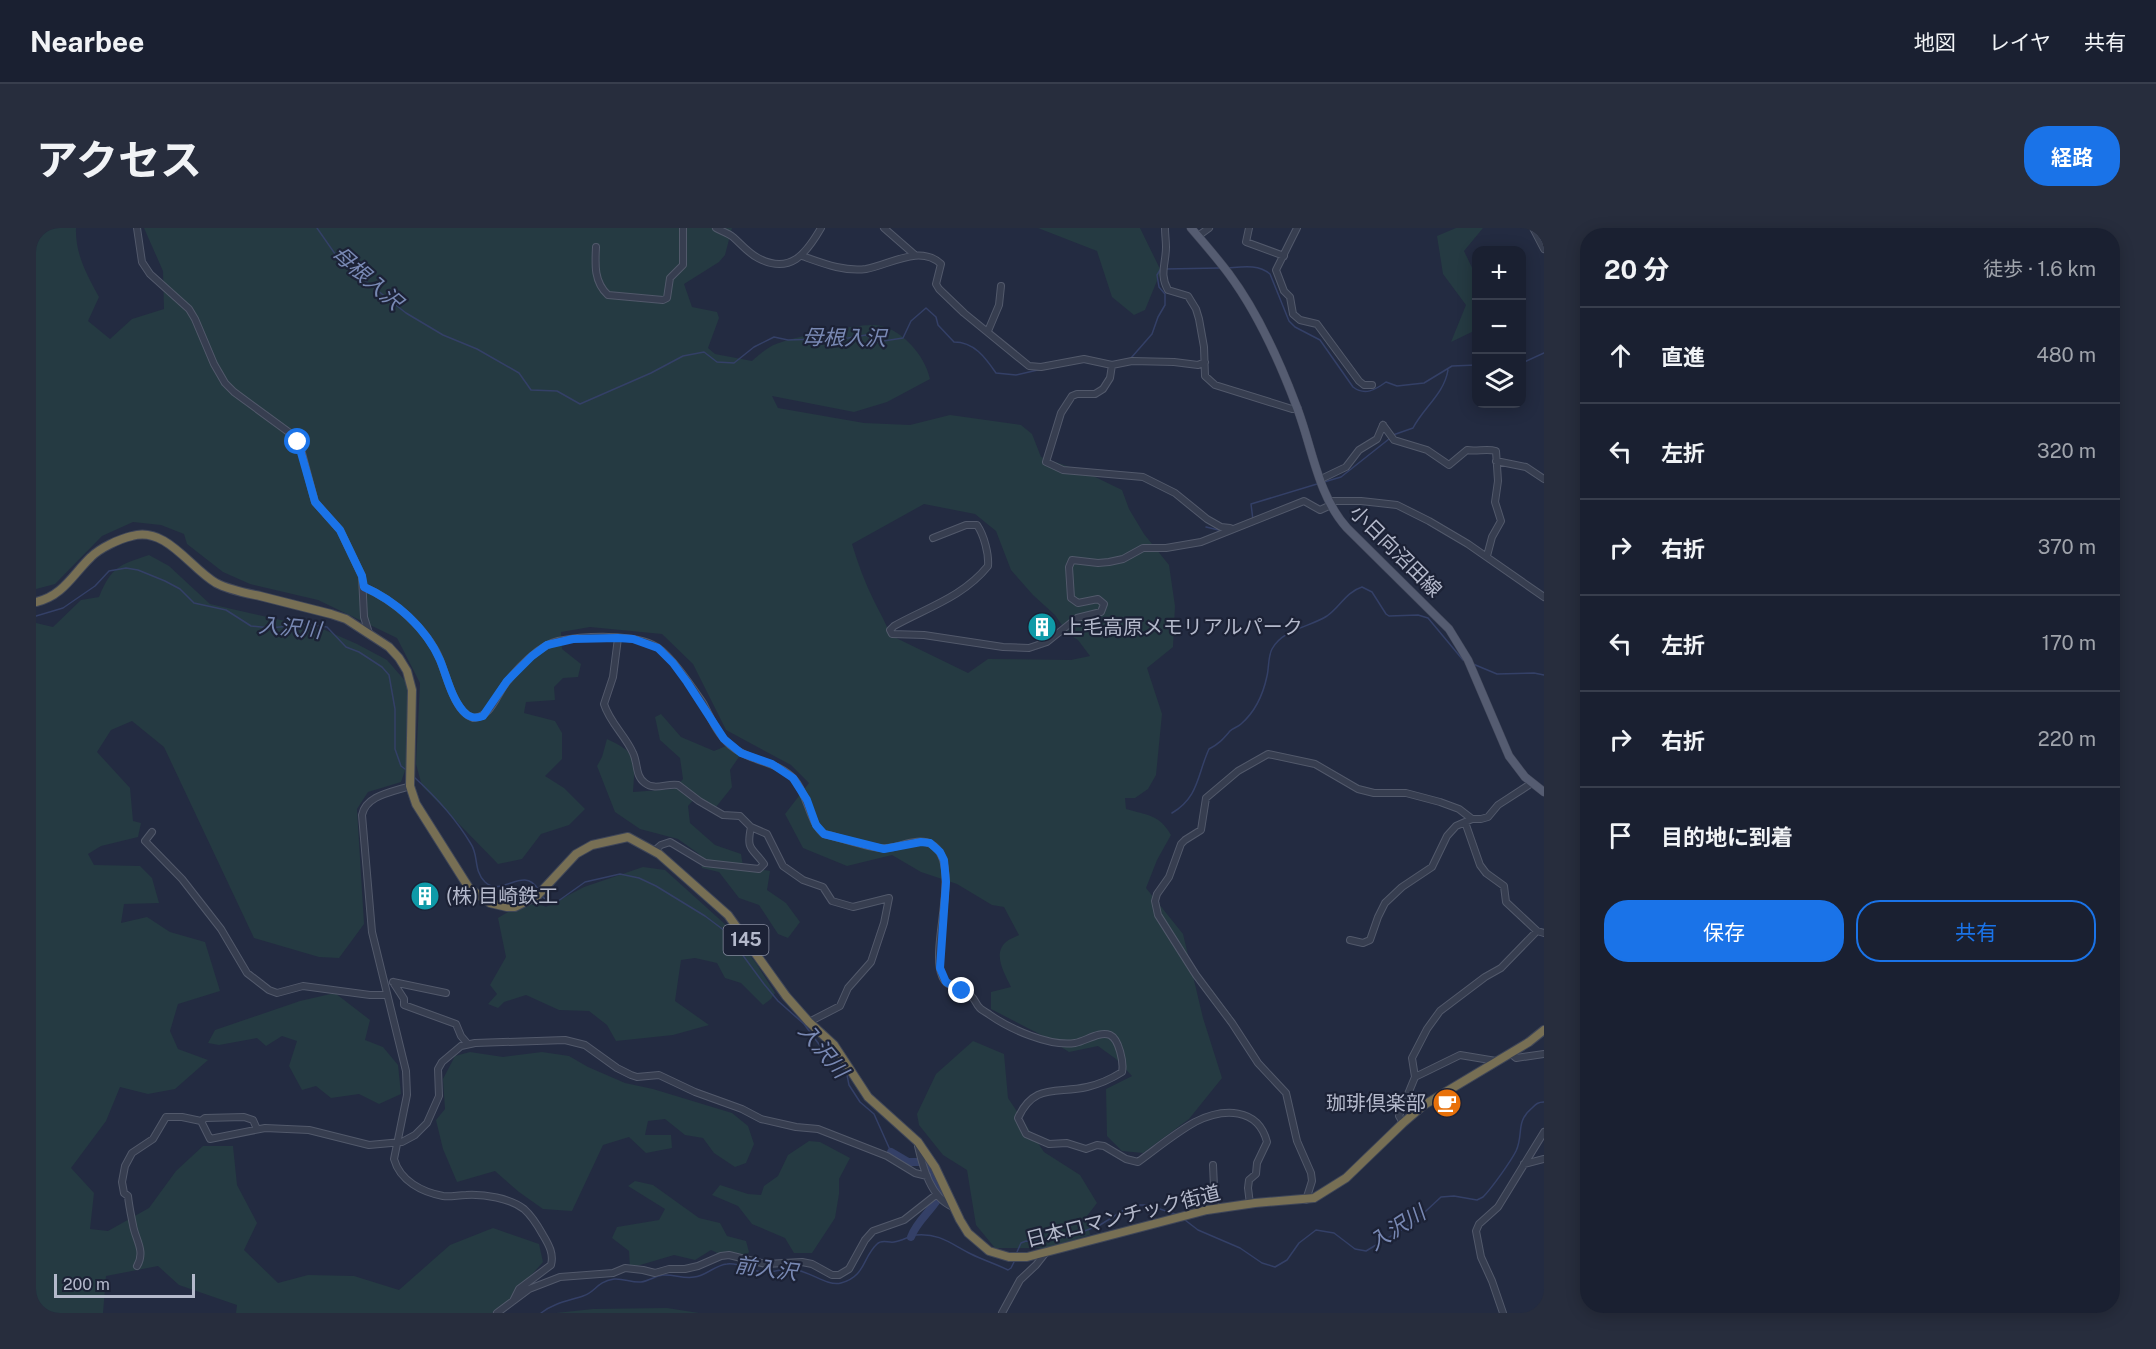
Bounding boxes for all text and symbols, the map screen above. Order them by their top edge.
text: Nearbee [30,25,144,58]
text: 地図 [1914,30,1956,55]
text: レイヤ [1989,30,2051,55]
text: 共有 [2084,30,2126,55]
button: 経路 [2024,126,2120,186]
text: アクセス [36,135,202,184]
water label: 母根入沢 [327,241,409,317]
map controls [1472,246,1526,408]
button: + [1472,246,1526,300]
text: 20 分 [1604,254,1669,285]
text: 徒歩 · 1.6 km [1983,257,2096,281]
button: − [1472,300,1526,354]
water label: 母根入沢 [802,324,889,351]
icon: ahead [1604,339,1637,372]
text: 480 m [2036,343,2096,367]
text: 直進 [1661,344,1705,370]
button: layers [1472,354,1526,408]
route start [284,428,310,454]
icon: left [1604,435,1637,468]
text: 320 m [2037,439,2096,463]
text: 左折 [1661,440,1705,466]
street label: 小日向沼田線 [1345,500,1447,602]
icon: right [1604,531,1637,564]
text: 370 m [2038,535,2096,559]
text: 右折 [1661,536,1705,562]
building icon: 上毛高原メモリアルパーク [1026,611,1058,643]
water label: 入沢川 [258,612,325,643]
place label: 上毛高原メモリアルパーク [1063,615,1303,639]
icon: left [1604,627,1637,660]
text: 170 m [2042,631,2096,655]
text: 左折 [1661,632,1705,658]
icon: right [1604,723,1637,756]
text: 220 m [2038,727,2096,751]
text: 右折 [1661,728,1705,754]
icon: arrive [1604,819,1637,852]
text: 目的地に到着 [1661,824,1793,850]
building icon: (株)目崎鉄工 [409,880,441,912]
place label: (株)目崎鉄工 [446,884,558,908]
button: 保存 [1604,900,1844,962]
button: 共有 [1856,900,2096,962]
road number: 145 [724,925,768,955]
route end [948,977,974,1003]
water label: 入沢川 [794,1019,854,1084]
cafe icon: 珈琲倶楽部 [1431,1087,1463,1119]
place label: 珈琲倶楽部 [1326,1091,1426,1115]
street label: 日本ロマンチック街道 [1023,1180,1223,1252]
water label: 入沢川 [1364,1199,1432,1255]
water label: 前入沢 [733,1252,802,1285]
scale bar [54,1271,195,1298]
text: 200 m [63,1275,110,1294]

